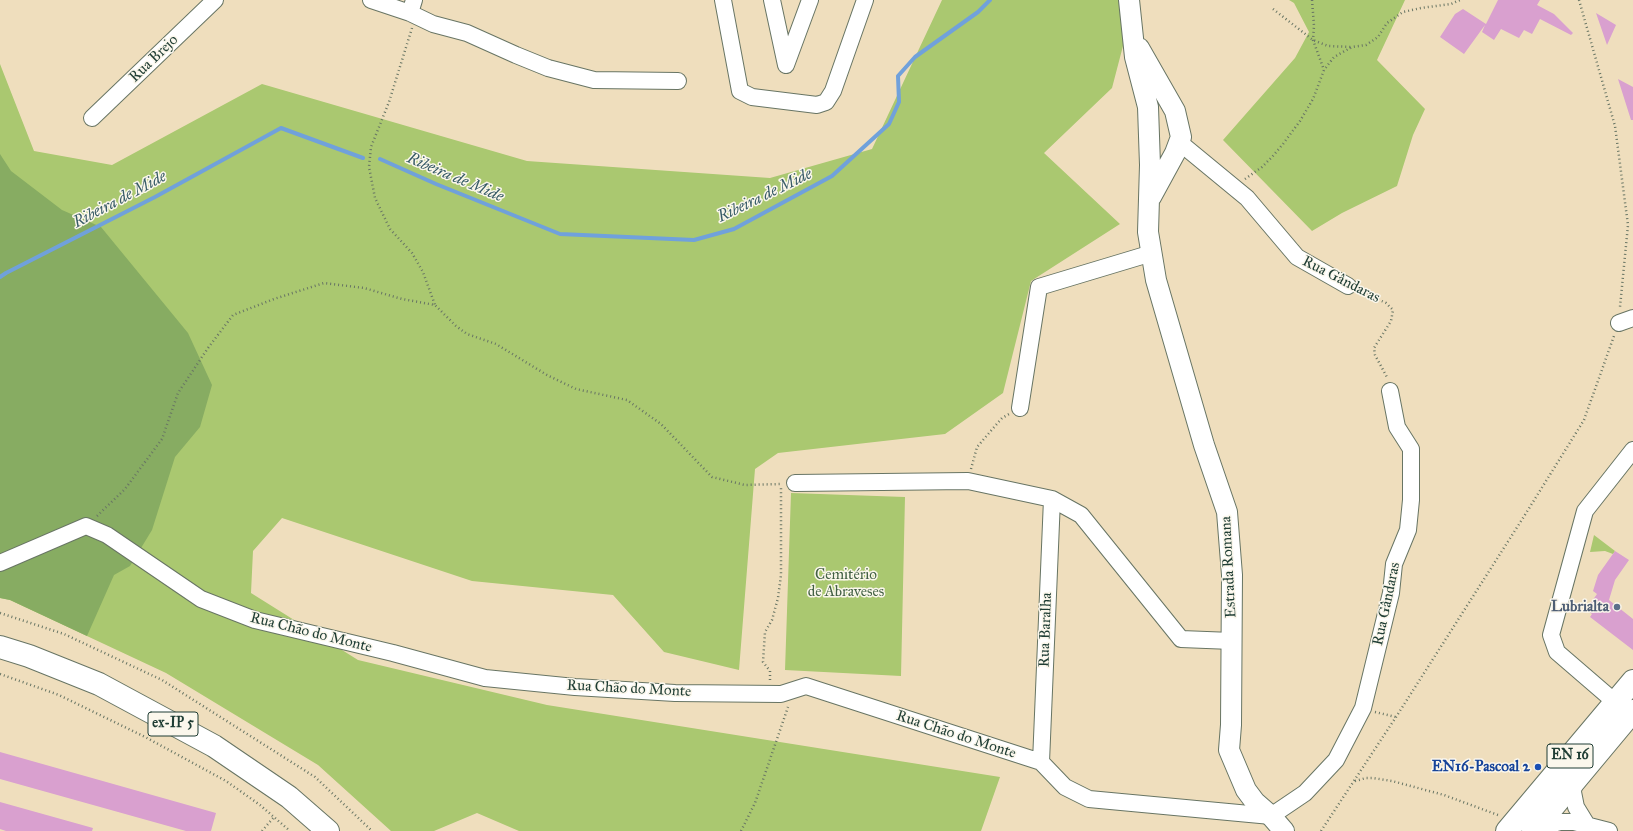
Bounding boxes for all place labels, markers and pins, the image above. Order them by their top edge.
place label: Lubrialta [1551,598,1609,616]
marker: Lubrialta [1612,602,1622,612]
place label: EN16-Pascoal 2 [1432,758,1530,776]
marker: EN16-Pascoal 2 [1533,762,1543,772]

